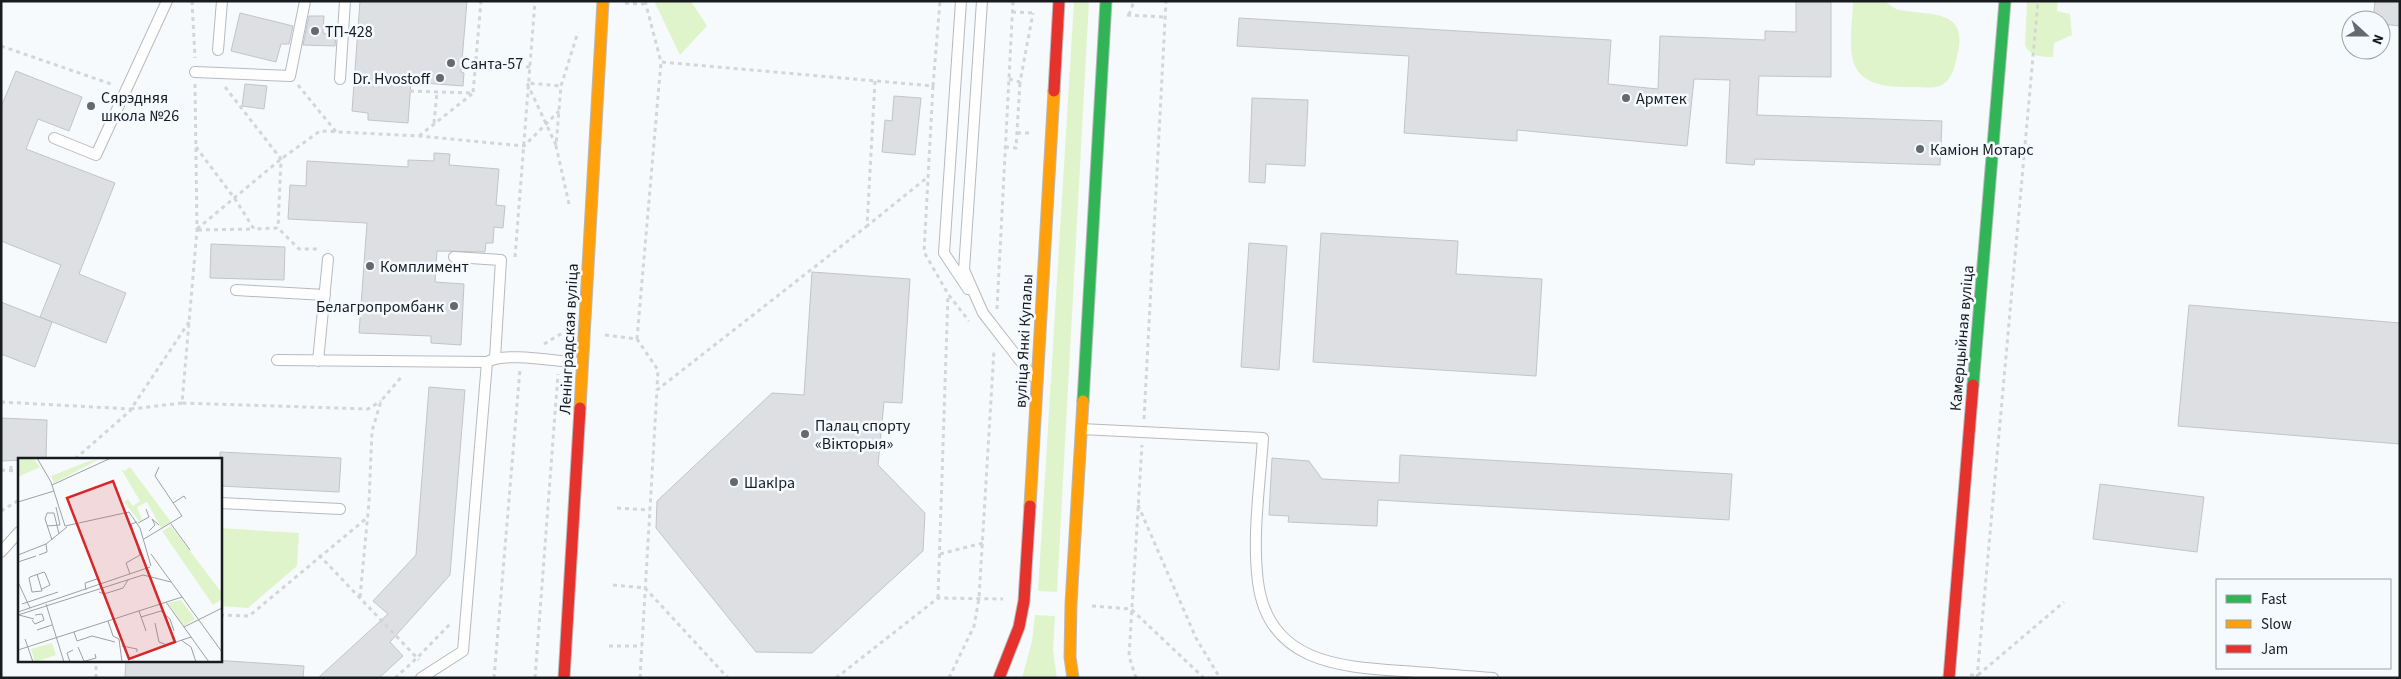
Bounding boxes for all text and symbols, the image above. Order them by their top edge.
north arrow [2341,10,2391,60]
place label: ТП-428 [325,21,373,43]
marker: ТП-428 [309,25,321,37]
text: N [2366,31,2388,47]
place label: Санта-57 [461,53,523,75]
marker: Санта-57 [445,57,457,69]
place label: Dr. Hvostoff [352,68,431,90]
marker: Dr. Hvostoff [434,72,446,84]
place label: Сярэдняя школа №26 [101,87,179,127]
place label: Армтек [1636,88,1687,110]
marker: Армтек [1620,92,1632,104]
marker: Сярэдняя школа №26 [85,100,97,112]
place label: Каміон Мотарс [1930,139,2034,161]
marker: Каміон Мотарс [1914,143,1926,155]
place label: Комплимент [380,256,469,278]
marker: Комплимент [364,260,376,272]
street label: Ленінградская вуліца [554,263,584,415]
street label: Камерцыйная вуліца [1945,264,1979,412]
street label: вуліца Янкі Купалы [1010,274,1038,409]
place label: Белагропромбанк [316,296,444,318]
marker: Белагропромбанк [448,300,460,312]
place label: Палац спорту «Вікторыя» [815,415,911,455]
marker: Палац спорту «Вікторыя» [799,428,811,440]
inset map [18,458,221,662]
place label: ШакІра [744,472,795,494]
marker: ШакІра [728,476,740,488]
legend [2216,579,2391,669]
text: Fast [2261,589,2287,610]
text: Slow [2261,614,2292,635]
text: Jam [2261,639,2288,660]

